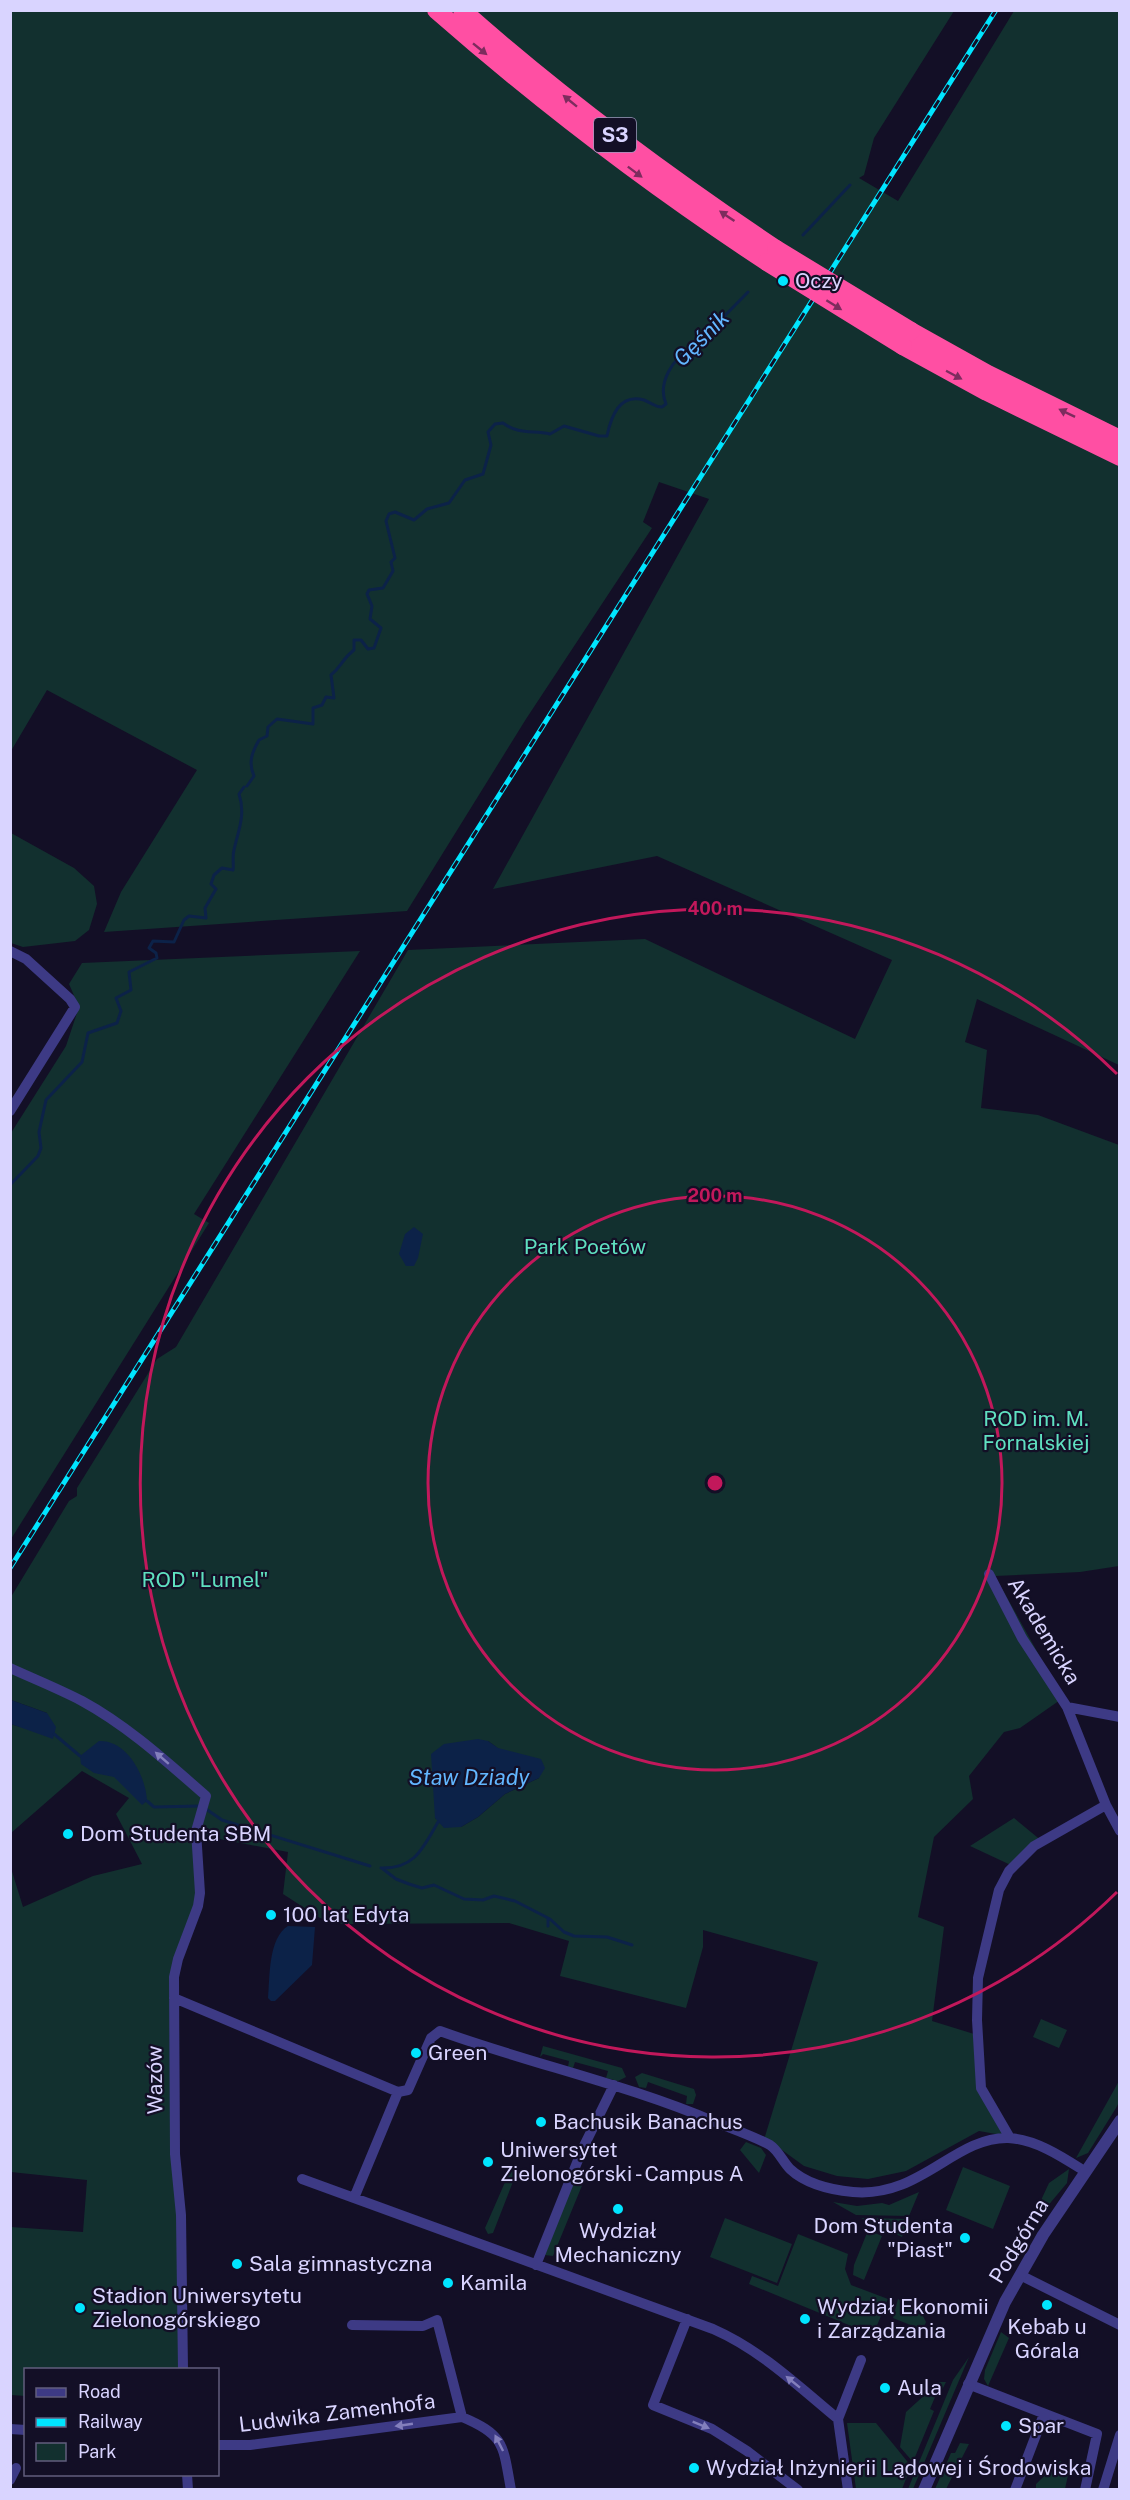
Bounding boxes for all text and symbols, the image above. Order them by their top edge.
one-way arrow [472,42,488,55]
one-way arrow [562,94,578,107]
road number: S3 [594,118,636,152]
one-way arrow [628,165,643,177]
one-way arrow [719,211,735,222]
place label: Oczy [795,268,843,293]
marker: Oczy [776,274,790,288]
one-way arrow [826,299,842,310]
water label: Gęśnik [668,305,734,371]
one-way arrow [946,370,963,380]
one-way arrow [1058,409,1075,418]
text: 400 m [687,898,743,919]
text: 200 m [688,1185,742,1206]
park label: Park Poetów [524,1234,646,1259]
park label: ROD im. M. Fornalskiej [982,1406,1090,1455]
centre of rings [705,1473,725,1493]
park label: ROD "Lumel" [142,1567,268,1592]
street label: Akademicka [1003,1573,1086,1689]
one-way arrow [155,1752,170,1765]
water label: Staw Dziady [408,1764,530,1790]
place label: Dom Studenta SBM [80,1821,271,1846]
marker: Dom Studenta SBM [61,1827,75,1841]
place label: 100 lat Edyta [283,1902,409,1927]
marker: 100 lat Edyta [264,1908,278,1922]
place label: Green [428,2040,487,2065]
street label: Wazów [141,2045,168,2115]
marker: Green [409,2046,423,2060]
place label: Bachusik Banachus [553,2109,743,2134]
marker: Bachusik Banachus [534,2115,548,2129]
place label: Uniwersytet Zielonogórski - Campus A [500,2137,744,2186]
marker: Uniwersytet Zielonogórski - Campus A [481,2155,495,2169]
street label: Podgórna [984,2194,1054,2287]
marker: Wydział Mechaniczny [611,2202,625,2216]
place label: Dom Studenta "Piast" [814,2213,953,2262]
place label: Wydział Mechaniczny [555,2218,681,2267]
marker: Dom Studenta "Piast" [958,2231,972,2245]
place label: Sala gimnastyczna [249,2251,432,2276]
marker: Sala gimnastyczna [230,2257,244,2271]
place label: Kamila [460,2270,527,2295]
marker: Kamila [441,2276,455,2290]
place label: Stadion Uniwersytetu Zielonogórskiego [92,2283,302,2332]
place label: Wydział Ekonomii i Zarządzania [817,2294,989,2343]
marker: Kebab u Górala [1040,2298,1054,2312]
marker: Stadion Uniwersytetu Zielonogórskiego [73,2301,87,2315]
marker: Wydział Ekonomii i Zarządzania [798,2312,812,2326]
place label: Kebab u Górala [1007,2314,1087,2363]
legend [24,2368,219,2476]
one-way arrow [785,2375,801,2388]
place label: Aula [897,2375,942,2400]
text: Road [78,2381,121,2402]
marker: Aula [878,2381,892,2395]
street label: Ludwika Zamenhofa [237,2388,437,2437]
text: Railway [78,2411,143,2432]
place label: Spar [1018,2413,1064,2438]
marker: Spar [999,2419,1013,2433]
one-way arrow [394,2420,413,2429]
one-way arrow [693,2420,711,2430]
one-way arrow [494,2435,504,2452]
text: Park [78,2441,116,2462]
place label: Wydział Inżynierii Lądowej i Środowiska [706,2455,1091,2480]
marker: Wydział Inżynierii Lądowej i Środowiska [687,2461,701,2475]

